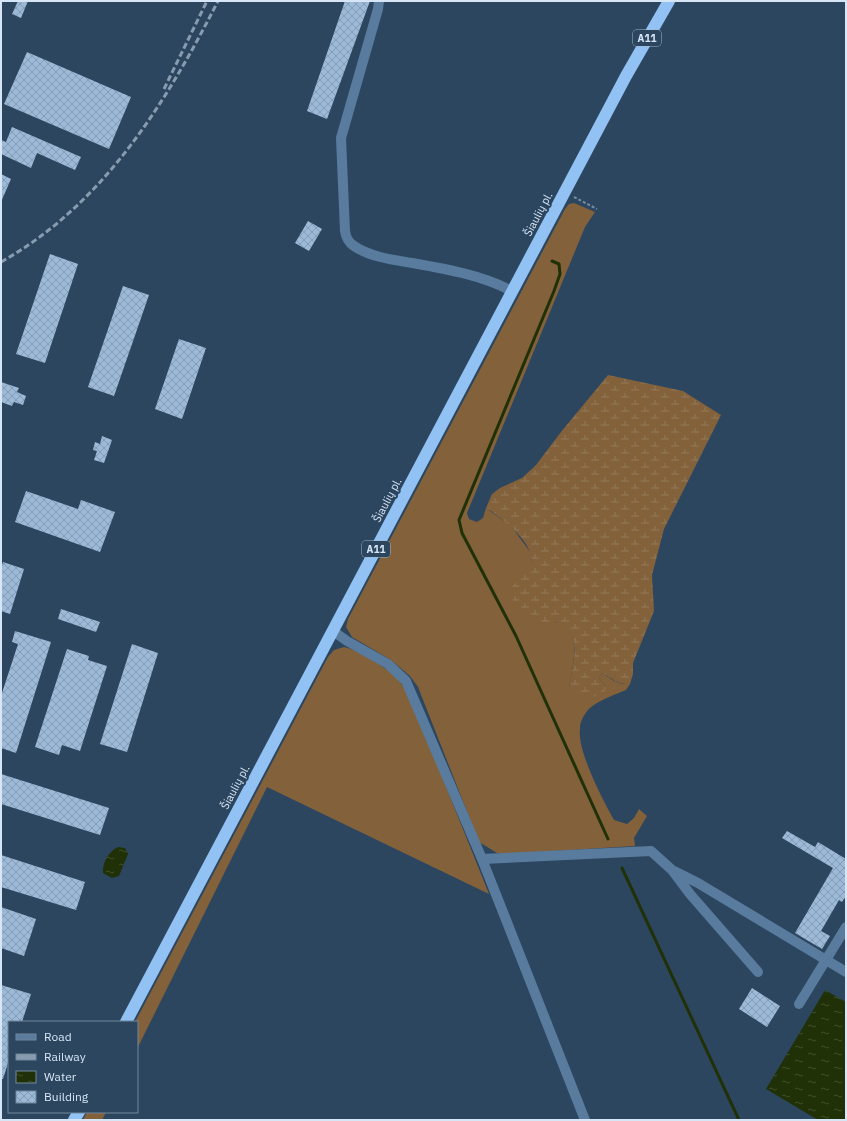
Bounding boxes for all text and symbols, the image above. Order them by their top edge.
road number: A11 [633,30,661,46]
street label: Šiaulių pl. [520,189,556,239]
street label: Šiaulių pl. [369,475,405,525]
road number: A11 [362,541,390,557]
street label: Šiaulių pl. [217,762,253,812]
legend [8,1021,138,1113]
text: Road [44,1029,72,1044]
text: Railway [44,1049,86,1064]
text: Water [44,1069,77,1084]
text: Building [44,1089,89,1104]

